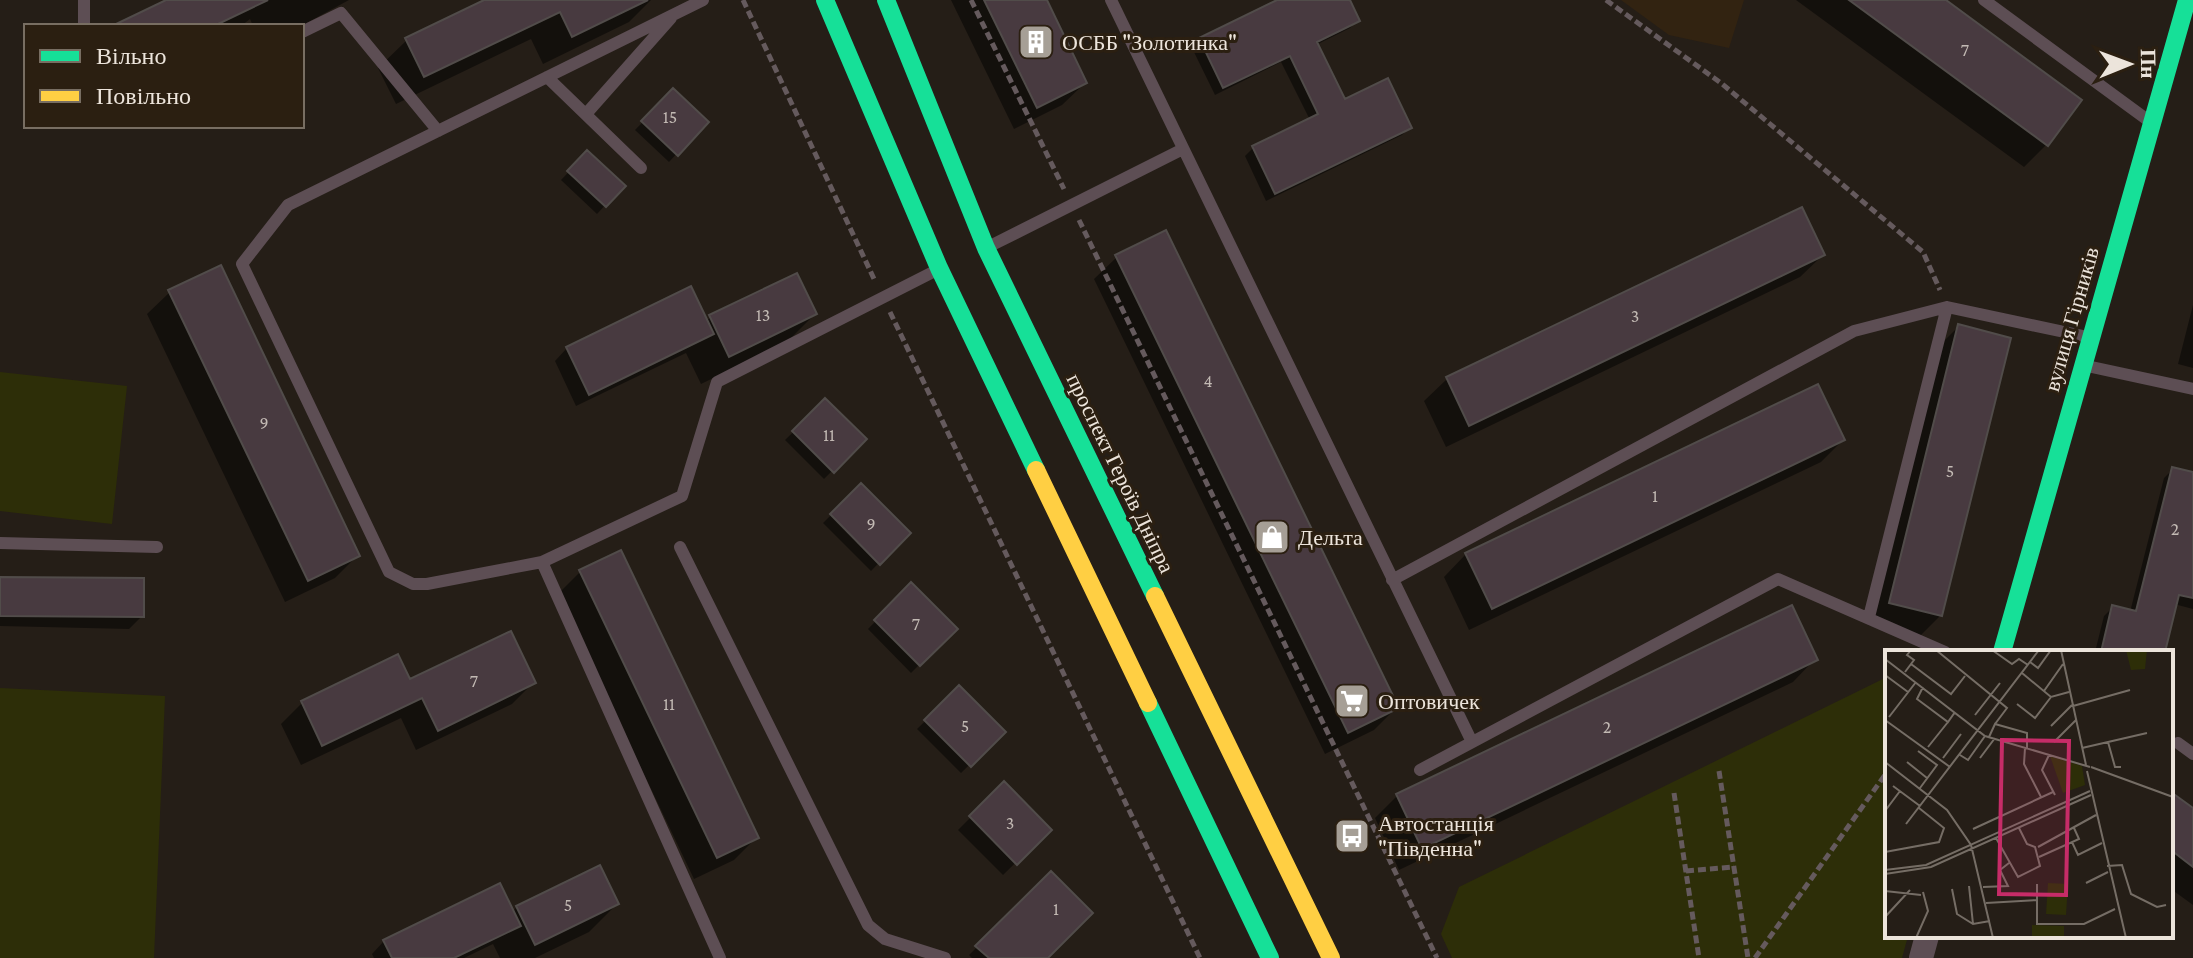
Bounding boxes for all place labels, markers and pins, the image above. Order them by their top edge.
building icon: ОСББ "Золотинка" [1017,23,1055,61]
place label: ОСББ "Золотинка" [1062,30,1237,55]
shop icon: Дельта [1253,518,1291,556]
place label: Дельта [1298,525,1363,550]
supermarket icon: Оптовичек [1333,682,1371,720]
place label: Оптовичек [1378,689,1480,714]
place label: Автостанція "Південна" [1378,811,1494,861]
bus stop icon: Автостанція "Південна" [1333,817,1371,855]

